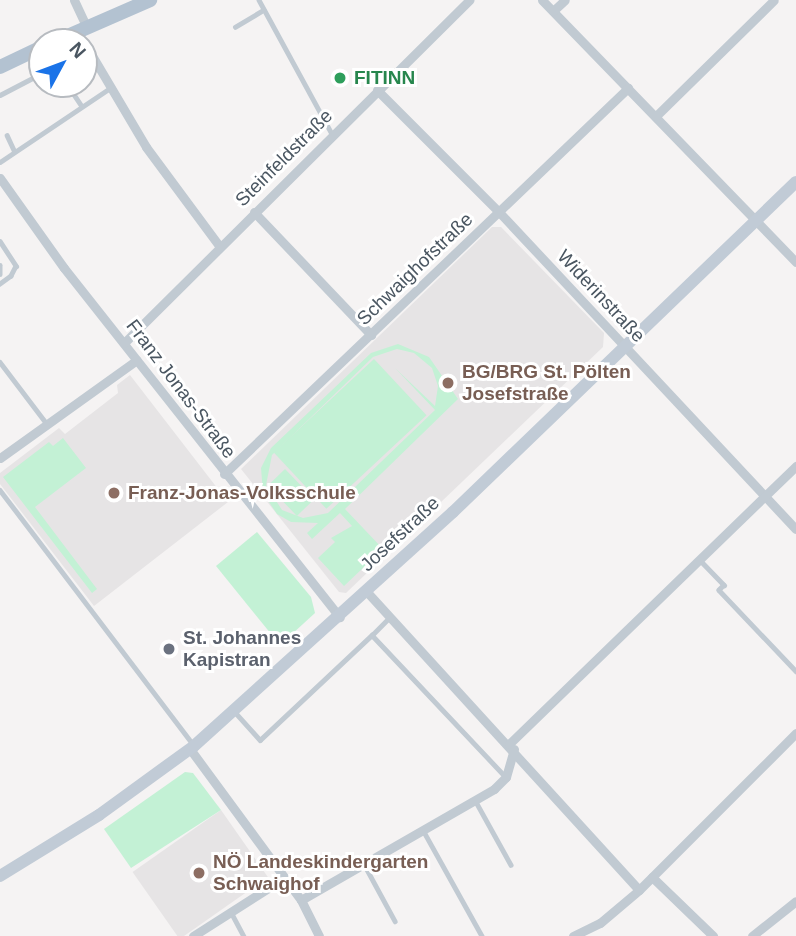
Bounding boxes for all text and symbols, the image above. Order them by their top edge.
north arrow [28,28,98,98]
text: N [65,38,90,62]
place label: FITINN [354,67,415,89]
marker: FITINN [332,70,348,86]
street label: Steinfeldstraße [231,105,337,211]
street label: Schwaighofstraße [352,208,478,330]
street label: Widerinstraße [552,245,650,347]
street label: Franz Jonas-Straße [121,315,241,463]
place label: BG/BRG St. Pölten Josefstraße [462,361,631,405]
marker: BG/BRG St. Pölten Josefstraße [440,375,456,391]
place label: Franz-Jonas-Volksschule [128,482,356,504]
marker: Franz-Jonas-Volksschule [106,485,122,501]
street label: Josefstraße [356,492,444,576]
place label: St. Johannes Kapistran [183,627,301,671]
marker: St. Johannes Kapistran [161,641,177,657]
place label: NÖ Landeskindergarten Schwaighof [213,851,428,895]
marker: NÖ Landeskindergarten Schwaighof [191,865,207,881]

